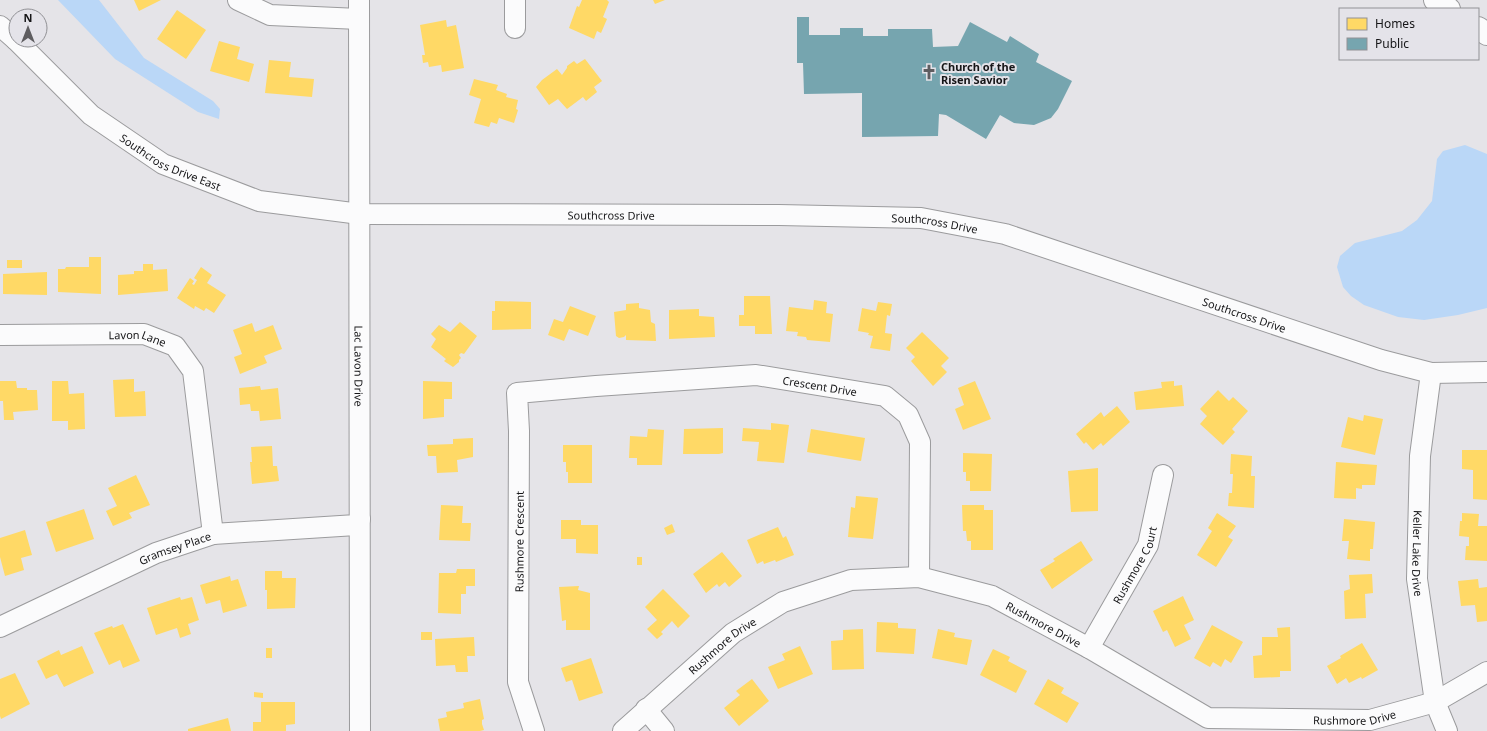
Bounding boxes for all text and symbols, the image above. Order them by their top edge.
north arrow [8,8,48,48]
legend [1339,8,1479,60]
text: N [24,10,32,25]
text: Homes [1375,15,1415,32]
text: Public [1375,35,1409,52]
place label: Church of the Risen Savior [941,59,1016,87]
church icon: Church of the Risen Savior [920,63,938,81]
street label: Southcross Drive East [117,130,223,193]
street label: Southcross Drive [567,207,655,222]
street label: Southcross Drive [891,210,979,236]
street label: Southcross Drive [1201,293,1288,335]
street label: Lac Lavon Drive [352,325,367,407]
street label: Lavon Lane [109,326,169,349]
street label: Crescent Drive [782,372,858,399]
street label: Rushmore Crescent [511,491,526,592]
street label: Keller Lake Drive [1409,510,1427,597]
street label: Rushmore Court [1109,525,1159,606]
street label: Gramsey Place [136,528,213,568]
street label: Rushmore Drive [1004,598,1084,650]
street label: Rushmore Drive [685,613,759,677]
street label: Rushmore Drive [1313,706,1397,727]

